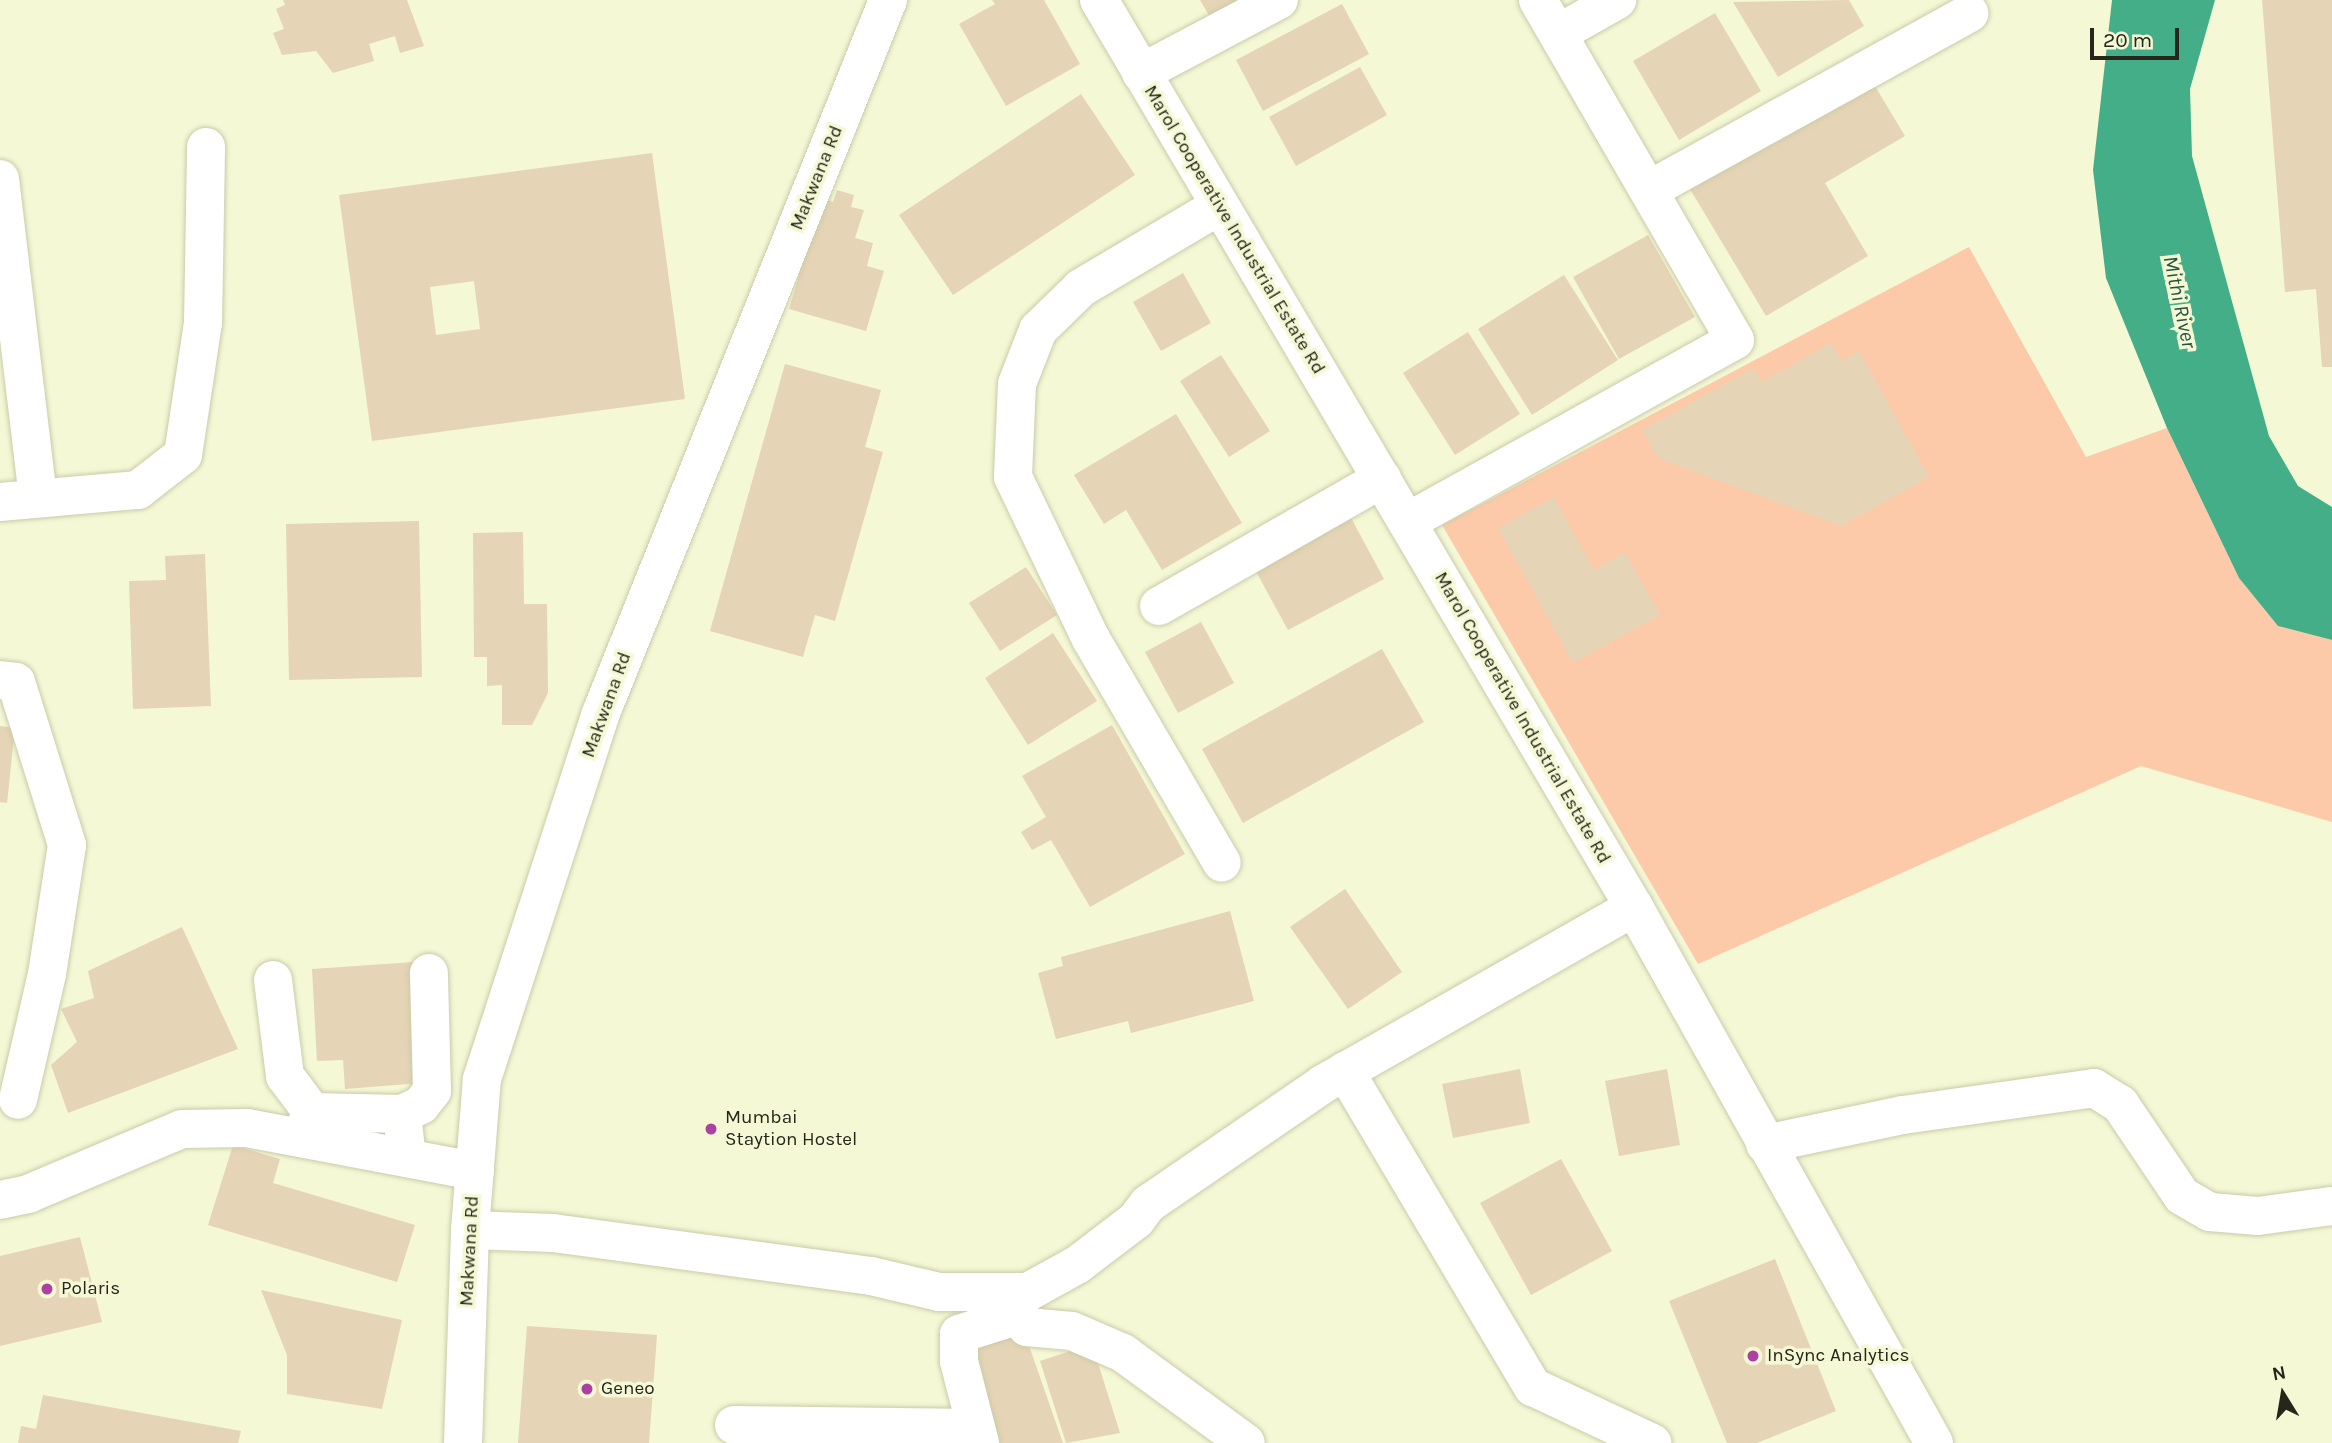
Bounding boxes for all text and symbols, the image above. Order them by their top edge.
scale bar [2094,14,2183,58]
text: 20 m [2103,28,2152,52]
street label: Marol Cooperative Industrial Estate Rd [1138,81,1330,379]
street label: Makwana Rd [786,122,848,234]
water label: Mithi River [2158,253,2202,351]
street label: Marol Cooperative Industrial Estate Rd [1429,568,1615,868]
street label: Makwana Rd [577,649,637,761]
place label: Mumbai Staytion Hostel [725,1107,857,1151]
marker: Mumbai Staytion Hostel [703,1121,719,1137]
street label: Makwana Rd [456,1195,484,1307]
place label: Polaris [61,1278,120,1300]
marker: Polaris [39,1281,55,1297]
place label: InSync Analytics [1767,1345,1909,1367]
marker: InSync Analytics [1745,1348,1761,1364]
north arrow [2248,1359,2318,1429]
text: N [2270,1361,2288,1385]
place label: Geneo [601,1378,655,1400]
marker: Geneo [579,1381,595,1397]

